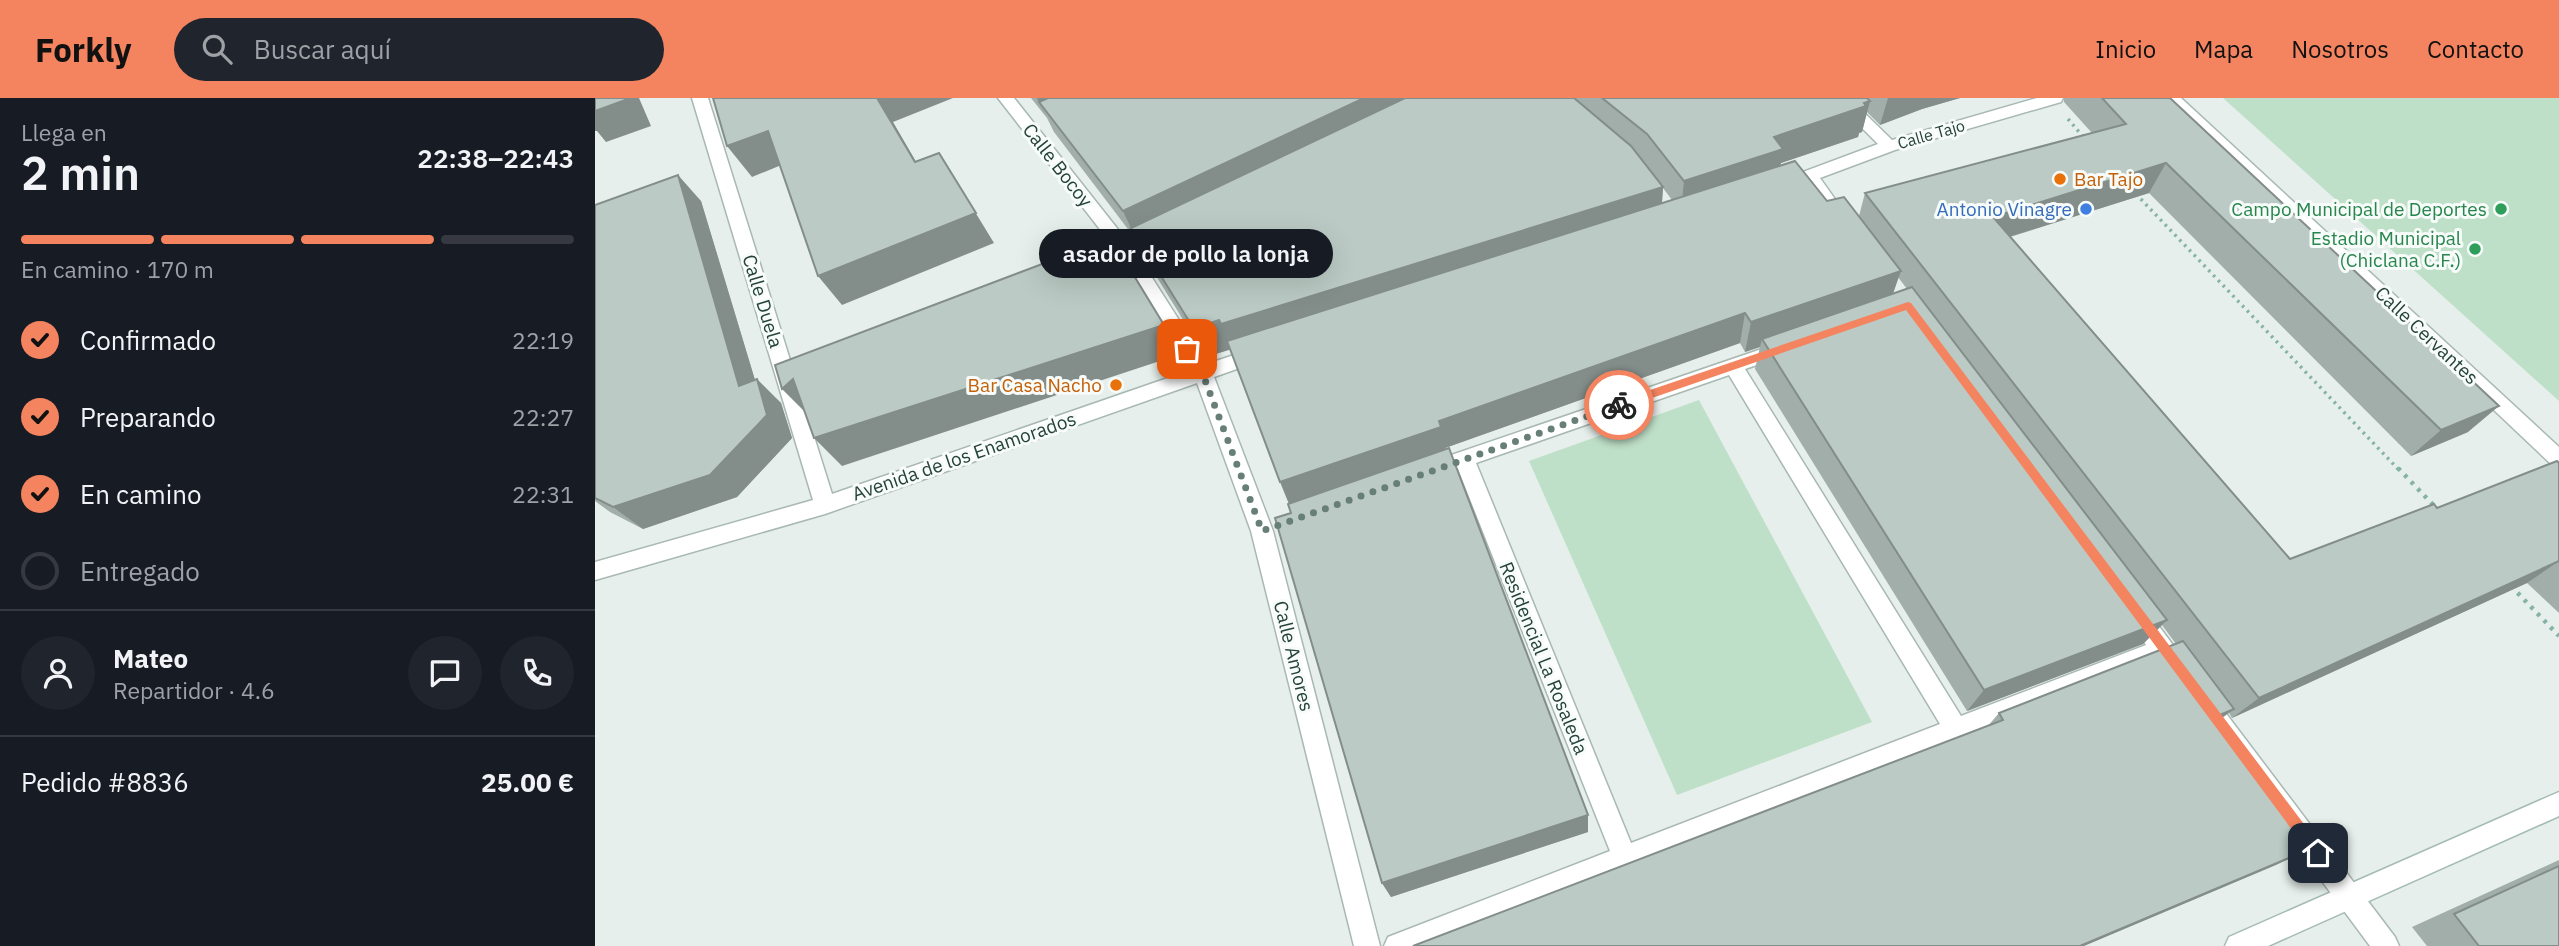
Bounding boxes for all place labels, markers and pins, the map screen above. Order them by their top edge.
place label: Bar Tajo [2074,167,2143,191]
marker: Bar Tajo [2052,171,2068,187]
place label: Antonio Vinagre [1937,197,2072,221]
place label: Campo Municipal de Deportes [2231,197,2487,221]
marker: Antonio Vinagre [2078,201,2094,217]
marker: Campo Municipal de Deportes [2493,201,2509,217]
place label: Estadio Municipal (Chiclana C.F.) [2311,226,2461,272]
callout: asador de pollo la lonja [1040,230,1334,279]
marker: Estadio Municipal (Chiclana C.F.) [2467,241,2483,257]
pin [1157,319,1217,379]
place label: Bar Casa Nacho [968,373,1102,397]
marker: Bar Casa Nacho [1108,377,1124,393]
pin [2288,823,2348,883]

